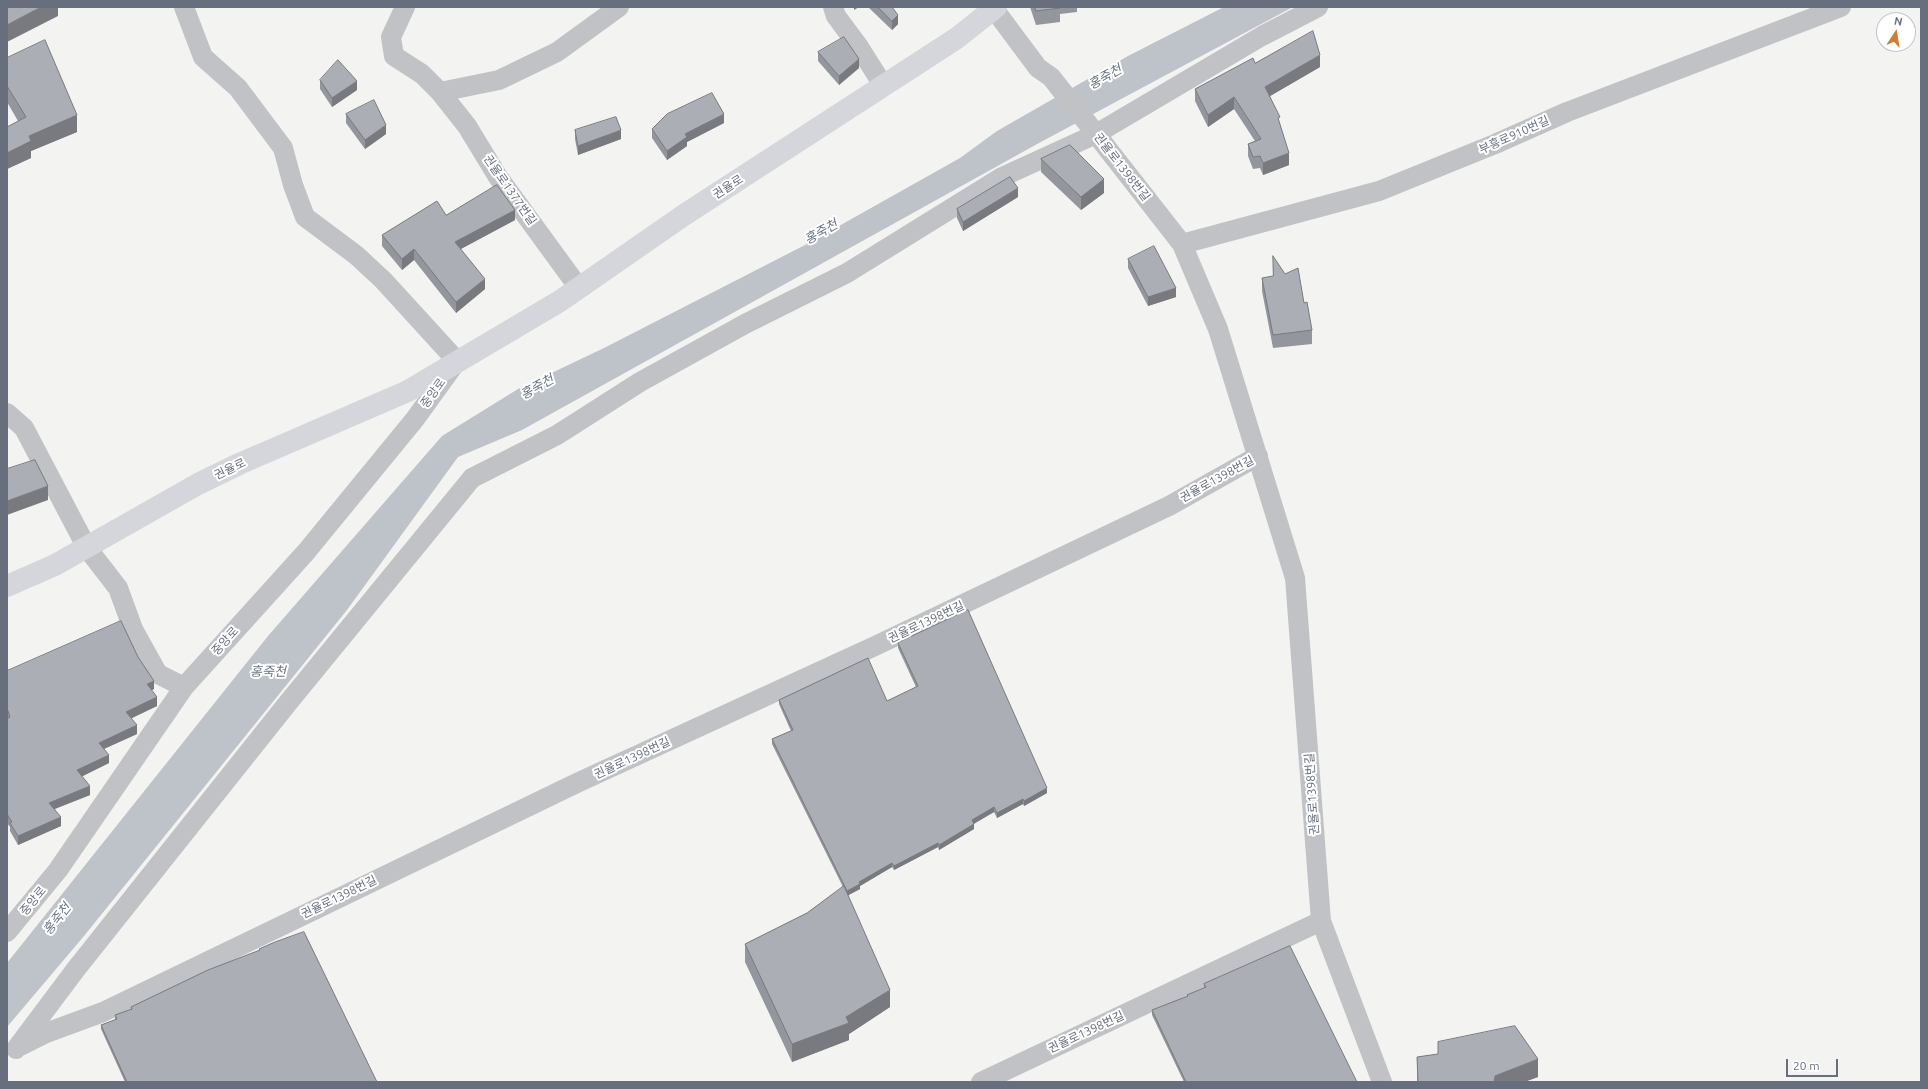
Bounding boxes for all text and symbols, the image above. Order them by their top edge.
north arrow [1876,12,1916,52]
text: N [1893,15,1904,28]
water label: 홍죽천 [1086,61,1124,93]
street label: 부흥로910번길 [1477,113,1551,157]
street label: 권율로1398번길 [1091,130,1153,204]
street label: 권율로1377번길 [481,152,539,228]
street label: 권율로 [710,172,746,202]
water label: 홍죽천 [802,216,840,248]
water label: 홍죽천 [518,371,556,403]
street label: 중앙로 [417,375,449,411]
street label: 권율로1398번길 [1178,453,1256,505]
street label: 권율로 [212,455,248,483]
street label: 권율로1398번길 [886,598,966,646]
street label: 중앙로 [209,624,241,658]
water label: 홍죽천 [250,664,286,680]
street label: 권율로1398번길 [592,734,672,782]
street label: 권율로1398번길 [1302,752,1322,836]
street label: 권율로1398번길 [299,872,379,922]
street label: 중앙로 [17,884,49,918]
water label: 홍죽천 [40,900,74,938]
street label: 권율로1398번길 [1046,1008,1126,1056]
scale bar [1788,1051,1840,1077]
text: 20 m [1793,1059,1820,1072]

